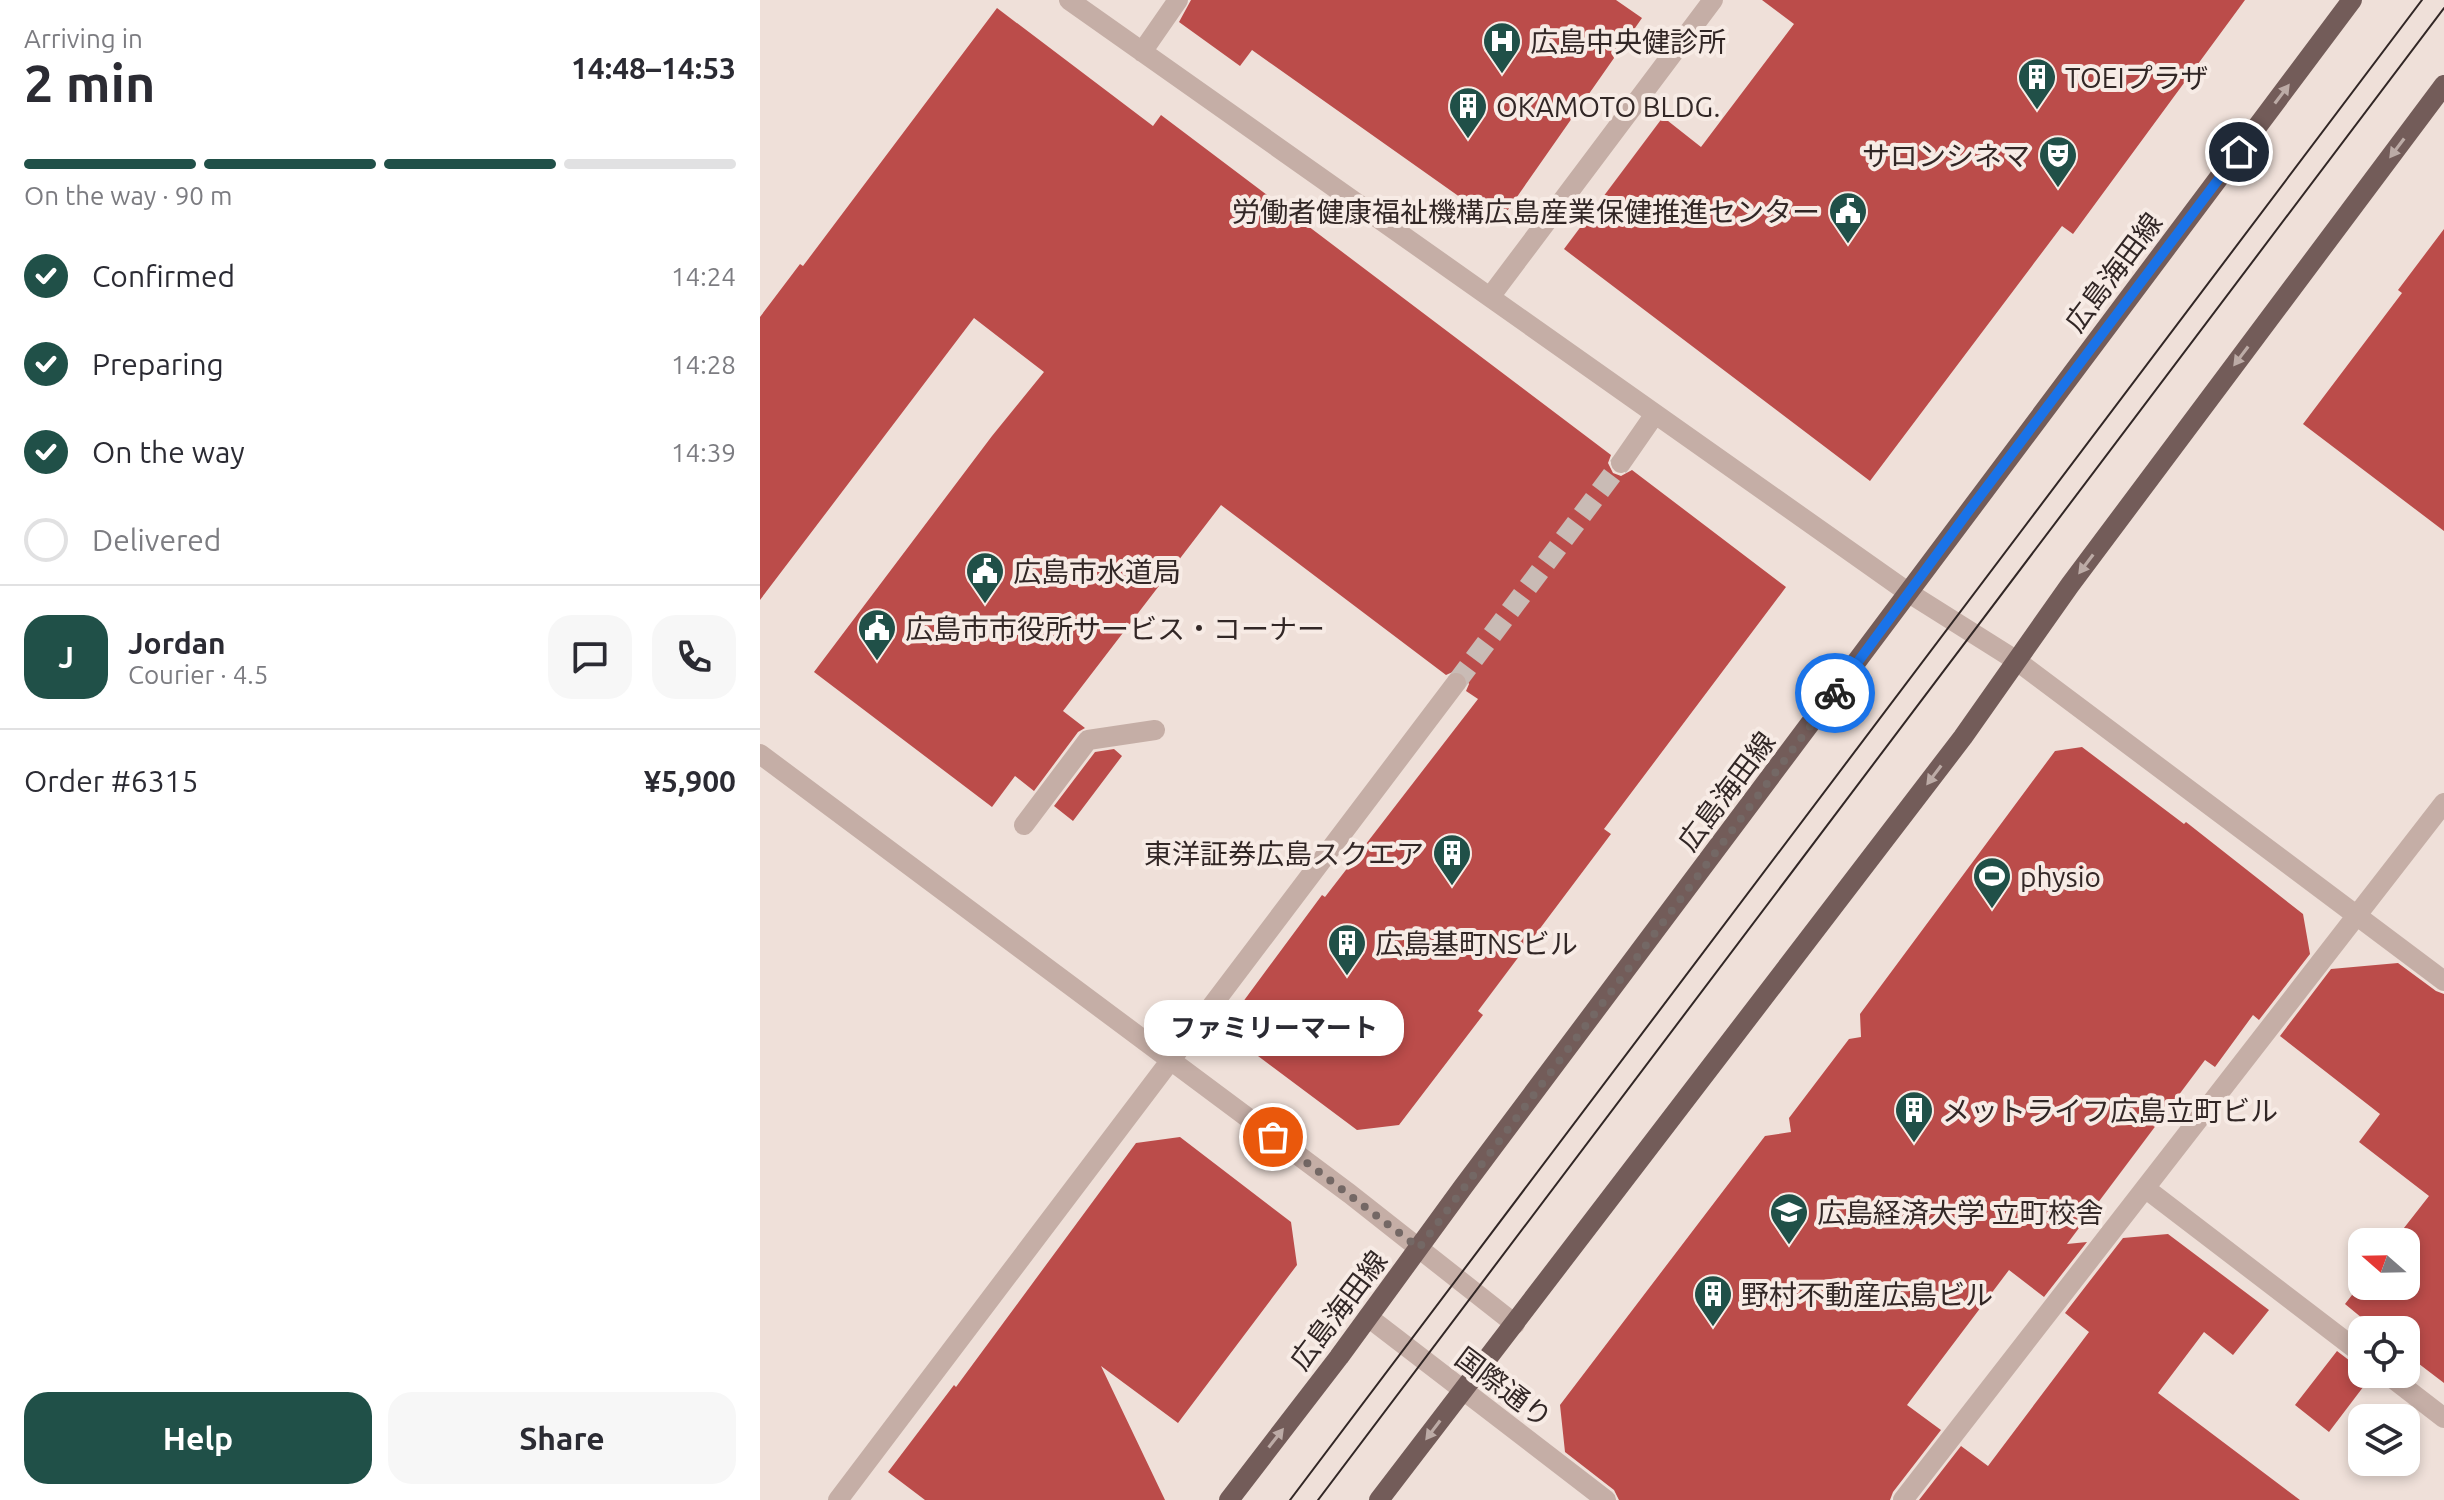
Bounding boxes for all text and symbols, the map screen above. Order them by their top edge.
hospital icon: 広島中央健診所 [1481,20,1523,75]
text: Arriving in [24,24,143,53]
place label: 広島中央健診所 [1530,26,1726,57]
text: 14:48–14:53 [571,51,736,85]
text: 2 min [24,54,155,112]
building icon: TOEIプラザ [2016,56,2058,111]
place label: TOEIプラザ [2065,62,2209,93]
one-way arrow [2274,84,2289,105]
building icon: OKAMOTO BLDG. [1447,85,1489,140]
place label: OKAMOTO BLDG. [1496,91,1720,122]
pin [2205,118,2273,186]
icon: home [2217,130,2261,174]
theatre icon: サロンシネマ [2037,134,2079,189]
one-way arrow [2390,138,2406,158]
place label: サロンシネマ [1862,140,2030,171]
text: On the way · 90 m [24,181,232,210]
public building icon: 労働者健康福祉機構広島産業保健推進センター [1827,190,1869,245]
place label: 労働者健康福祉機構広島産業保健推進センター [1232,196,1820,227]
street label: 広島海田線 [2058,207,2168,337]
icon: check [24,254,68,298]
text: Confirmed [92,259,235,293]
text: 14:24 [671,262,736,291]
icon: check [24,342,68,386]
one-way arrow [2234,346,2250,366]
text: Preparing [92,347,224,381]
text: 14:28 [671,350,736,379]
icon: check [24,430,68,474]
text: On the way [92,435,245,469]
text: 14:39 [671,438,736,467]
text: Delivered [92,523,221,557]
public building icon: 広島市水道局 [964,550,1006,605]
one-way arrow [2078,554,2094,574]
place label: 広島市水道局 [1013,556,1181,587]
public building icon: 広島市市役所サービス・コーナー [856,607,898,662]
place label: 広島市市役所サービス・コーナー [905,613,1325,644]
button: chat [548,615,632,699]
button: phone [652,615,736,699]
text: Jordan [128,626,226,660]
text: J [58,640,74,674]
courier [1795,653,1875,733]
text: Courier · 4.5 [128,660,268,689]
icon: bike [1813,671,1857,715]
street label: 広島海田線 [1671,726,1781,856]
text: Order #6315 [24,764,198,798]
text: ¥5,900 [644,764,736,798]
one-way arrow [1926,765,1942,785]
building icon: 東洋証券広島スクエア [1431,832,1473,887]
place label: 東洋証券広島スクエア [1144,838,1424,869]
sports icon: physio [1971,855,2013,910]
place label: physio [2020,861,2101,892]
building icon: 広島基町NSビル [1326,922,1368,977]
place label: 広島基町NSビル [1375,928,1578,959]
callout: ファミリーマート [1143,1001,1403,1057]
text: ファミリーマート [1170,1013,1378,1042]
building icon: メットライフ広島立町ビル [1893,1089,1935,1144]
place label: メットライフ広島立町ビル [1942,1095,2278,1126]
pin [1239,1103,1307,1171]
icon: bag [1251,1115,1295,1159]
school or university icon: 広島経済大学 立町校舎 [1768,1191,1810,1246]
place label: 広島経済大学 立町校舎 [1817,1197,2103,1228]
north arrow [2348,1228,2420,1300]
map controls [2348,1228,2420,1476]
street label: 広島海田線 [1283,1245,1393,1375]
building icon: 野村不動産広島ビル [1692,1273,1734,1328]
place label: 野村不動産広島ビル [1741,1279,1993,1310]
button: locate [2348,1316,2420,1388]
street label: 国際通り [1450,1341,1558,1433]
button: Help [24,1392,372,1484]
button: Share [388,1392,736,1484]
button: layers [2348,1404,2420,1476]
one-way arrow [1425,1420,1441,1440]
one-way arrow [1268,1428,1284,1448]

